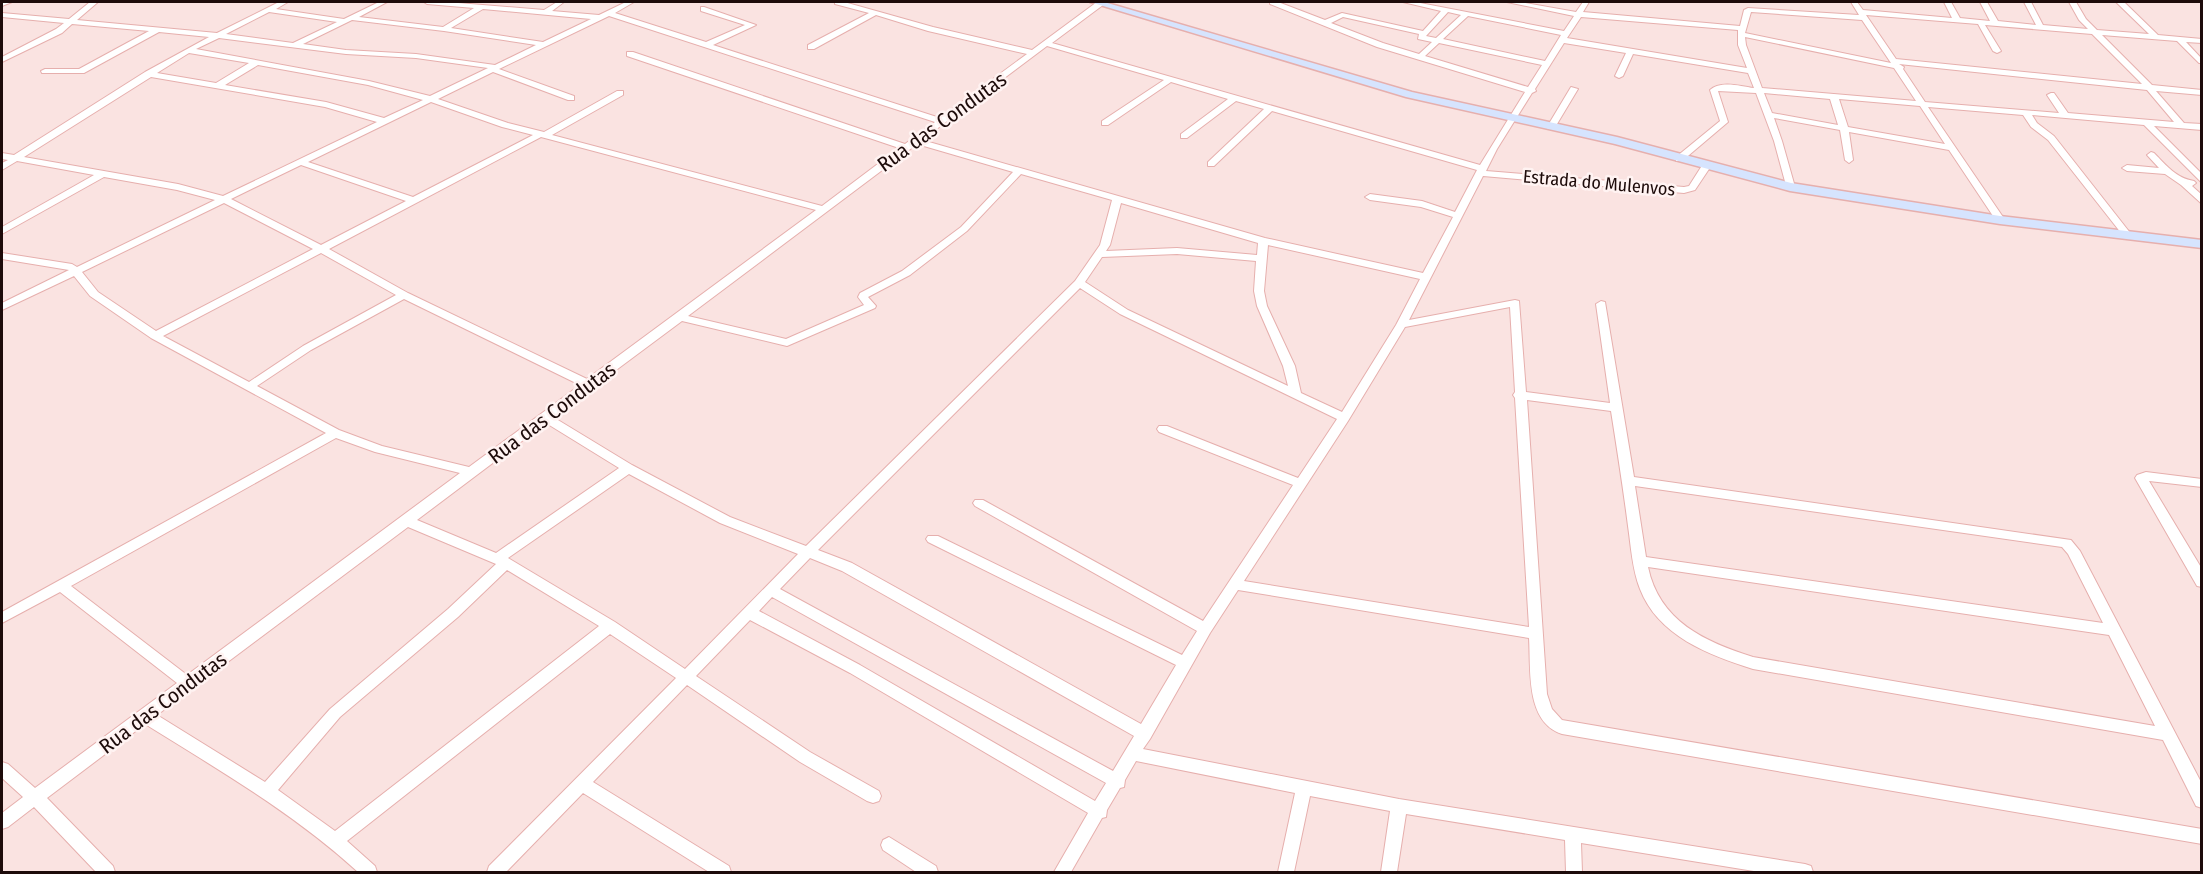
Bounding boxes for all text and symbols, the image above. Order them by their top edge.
street label: Rua das Condutas [872,66,1012,178]
street label: Estrada do Mulenvos [1522,165,1676,201]
street label: Rua das Condutas [483,356,621,470]
street label: Rua das Condutas [94,646,232,760]

